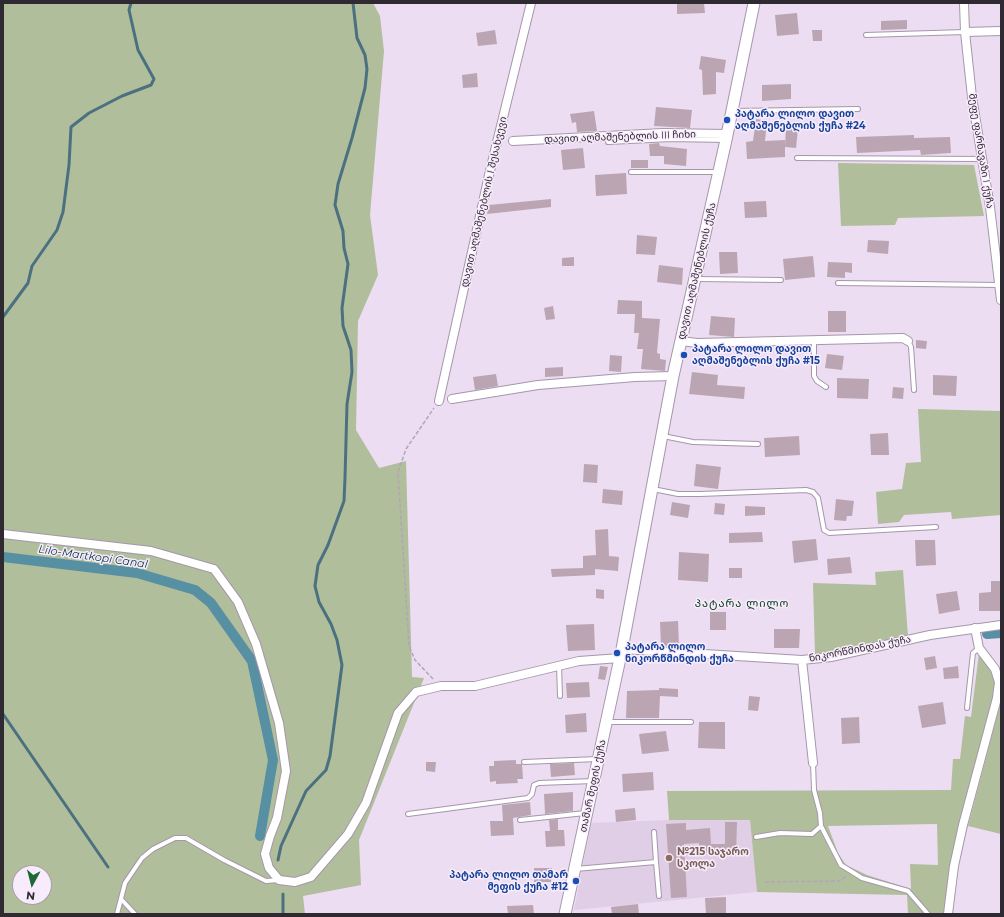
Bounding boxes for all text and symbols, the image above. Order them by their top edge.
street label: მეფე ფარნავაზი I ქუჩა [966,93,996,209]
place label: პატარა ლილო დავით აღმაშენებლის ქუჩა #24 [735,108,866,132]
marker: პატარა ლილო დავით აღმაშენებლის ქუჩა #24 [722,115,732,125]
street label: დავით აღმაშენებლის I შესახვევი [458,116,510,288]
street label: დავით აღმაშენებლის III ჩიხი [544,128,696,146]
street label: დავით აღმაშენებლის ქუჩა [675,201,719,341]
place label: პატარა ლილო დავით აღმაშენებლის ქუჩა #15 [692,343,820,366]
marker: პატარა ლილო დავით აღმაშენებლის ქუჩა #15 [679,350,689,360]
water label: Lilo-Martkopi Canal [38,543,148,571]
district label: პატარა ლილო [695,597,789,611]
street label: ნიკორწმინდას ქუჩა [808,633,912,665]
place label: პატარა ლილო ნიკორწმინდის ქუჩა [625,641,734,664]
marker: პატარა ლილო ნიკორწმინდის ქუჩა [612,648,622,658]
street label: თამარ მეფის ქუჩა [577,739,609,833]
place label: №215 საჯარო სკოლა [677,846,749,870]
marker: №215 საჯარო სკოლა [664,853,674,863]
north arrow [12,865,52,905]
place label: პატარა ლილო თამარ მეფის ქუჩა #12 [449,869,568,892]
marker: პატარა ლილო თამარ მეფის ქუჩა #12 [571,876,581,886]
text: N [25,888,36,903]

